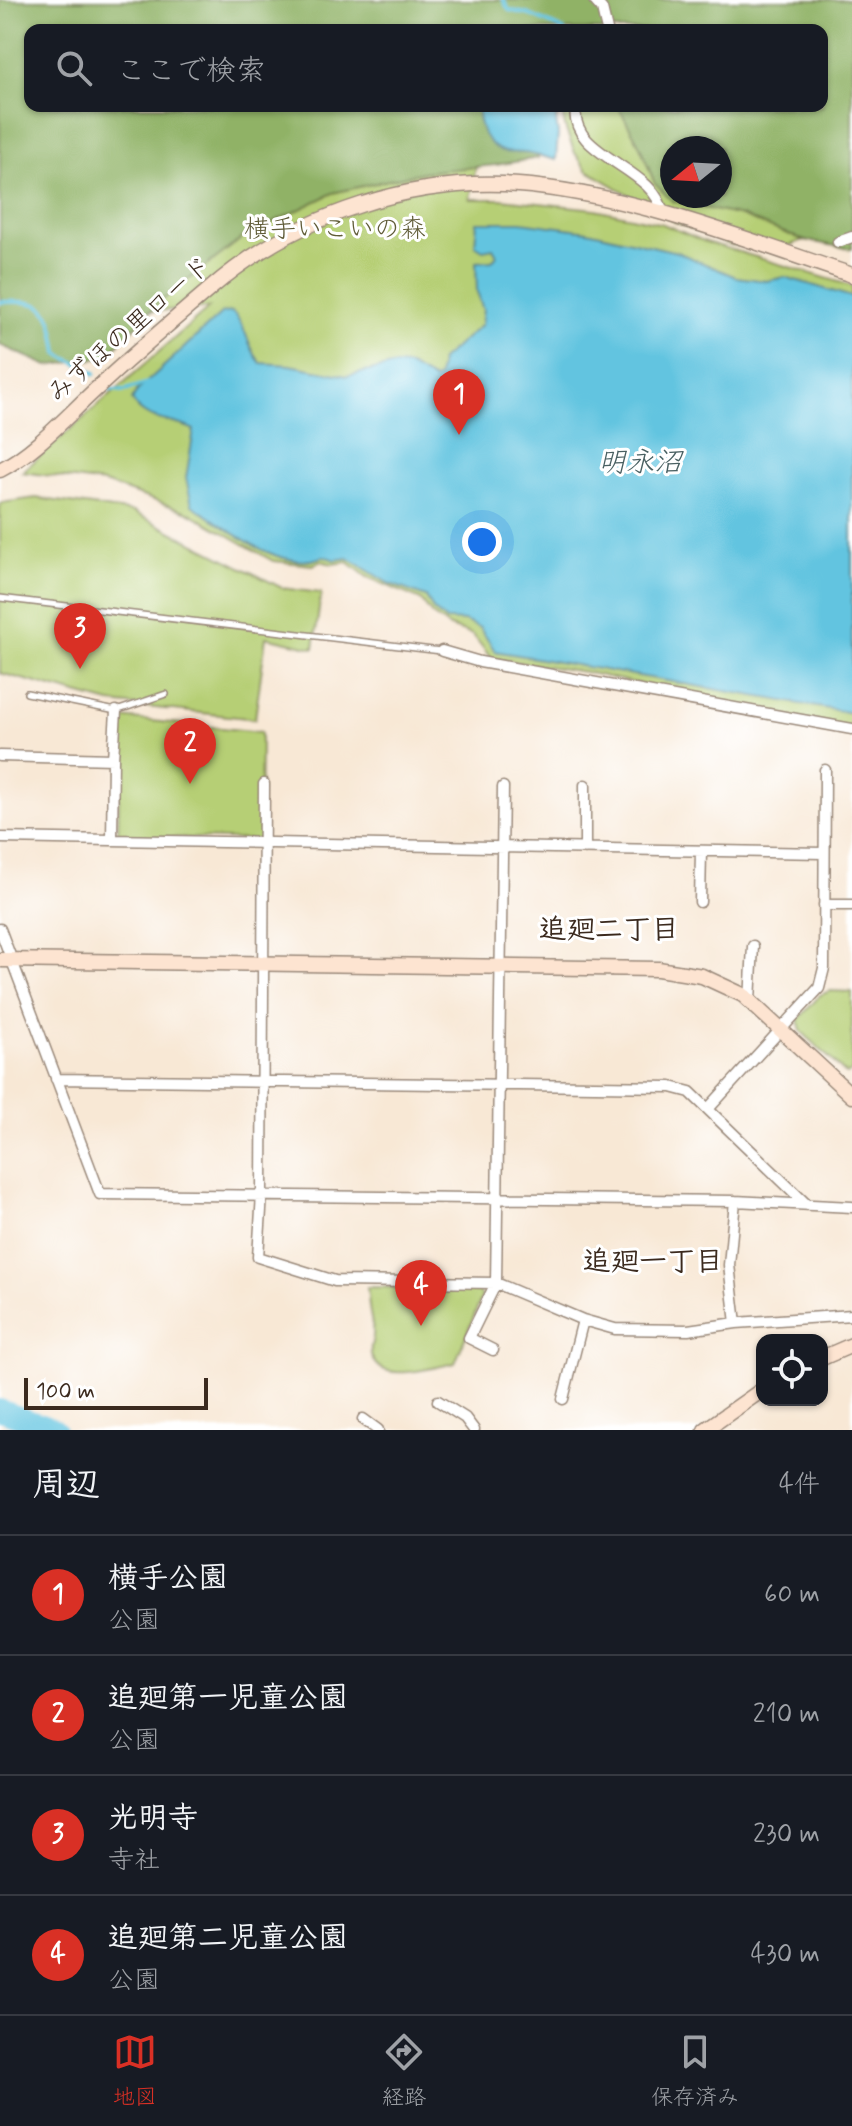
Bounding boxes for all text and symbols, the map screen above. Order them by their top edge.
search box [24,24,828,112]
icon: search [52,46,96,90]
text: ここで検索 [116,52,266,91]
north arrow [660,136,732,208]
park label: 横手いこいの森 [244,213,426,247]
street label: みずほの里ロード [41,249,219,411]
pin: 1 [433,369,485,435]
water label: 明永沼 [598,445,684,482]
your location [462,522,502,562]
pin: 3 [54,603,106,669]
pin: 2 [164,718,216,784]
district label: 追廻二丁目 [539,912,679,949]
district label: 追廻一丁目 [583,1244,723,1281]
pin: 4 [395,1260,447,1326]
map controls [756,1334,828,1406]
button: locate [756,1334,828,1406]
scale bar [24,1374,208,1410]
text: 100 m [36,1378,95,1406]
text: 周辺 [32,1463,100,1508]
text: 4件 [779,1468,820,1502]
text: 横手公園 [108,1559,228,1598]
text: 1 [52,1578,64,1612]
text: 60 m [764,1578,820,1612]
text: 公園 [108,1604,160,1638]
text: 追廻第一児童公園 [108,1679,348,1718]
text: 2 [52,1698,64,1732]
text: 210 m [753,1698,820,1732]
text: 公園 [108,1724,160,1758]
text: 光明寺 [108,1799,198,1838]
text: 3 [52,1818,64,1852]
text: 230 m [753,1818,820,1852]
text: 寺社 [108,1844,160,1878]
text: 追廻第二児童公園 [108,1919,348,1958]
text: 4 [50,1938,66,1972]
text: 430 m [751,1938,820,1972]
text: 公園 [108,1964,160,1998]
tab: 地図 [113,2030,157,2112]
tab: 経路 [382,2030,426,2112]
tab: 保存済み [651,2030,739,2112]

